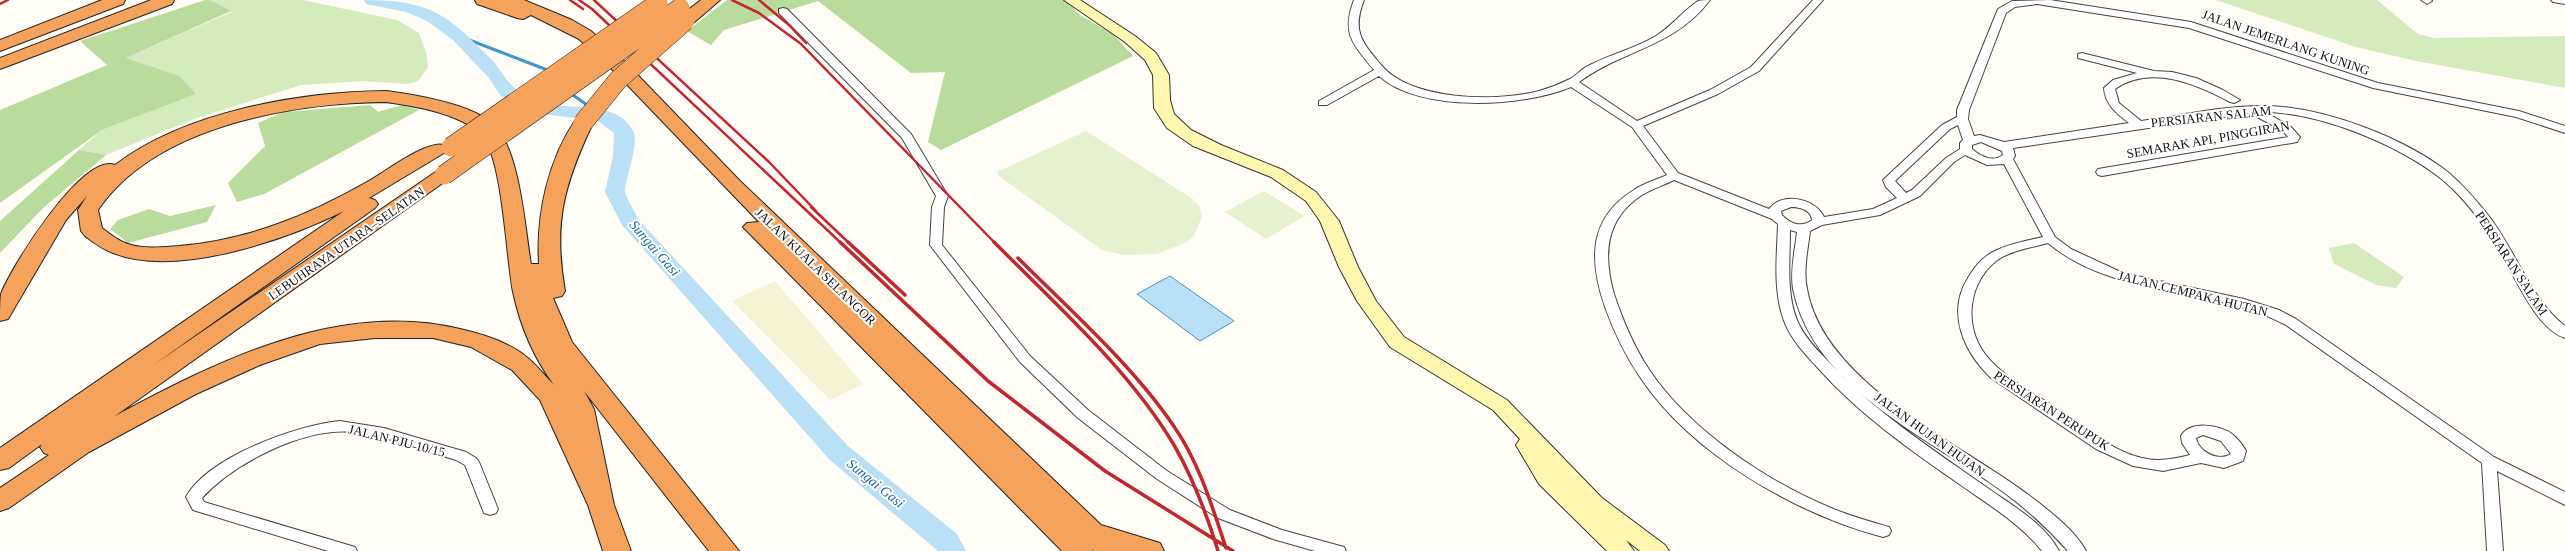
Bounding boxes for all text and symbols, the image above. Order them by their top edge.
street label: JALAN JEMERLANG KUNING [2200,7,2372,78]
street label: PERSIARAN SALAM [2150,103,2272,130]
street label: SEMARAK API, PINGGIRAN [2126,118,2291,161]
street label: LEBUHRAYA UTARA–SELATAN [265,183,428,303]
street label: JALAN KUALA SELANGOR [752,205,879,328]
street label: PERSIARAN SALAM [2472,208,2551,318]
water label: Sungai Gasi [626,217,683,279]
street label: JALAN CEMPAKA HUTAN [2116,268,2270,320]
street label: PERSIARAN PERUPUK [1991,367,2113,454]
street label: JALAN HUJAN HUJAN [1872,389,1988,480]
street label: JALAN PJU 10/15 [347,421,447,460]
water label: Sungai Gasi [844,456,907,511]

